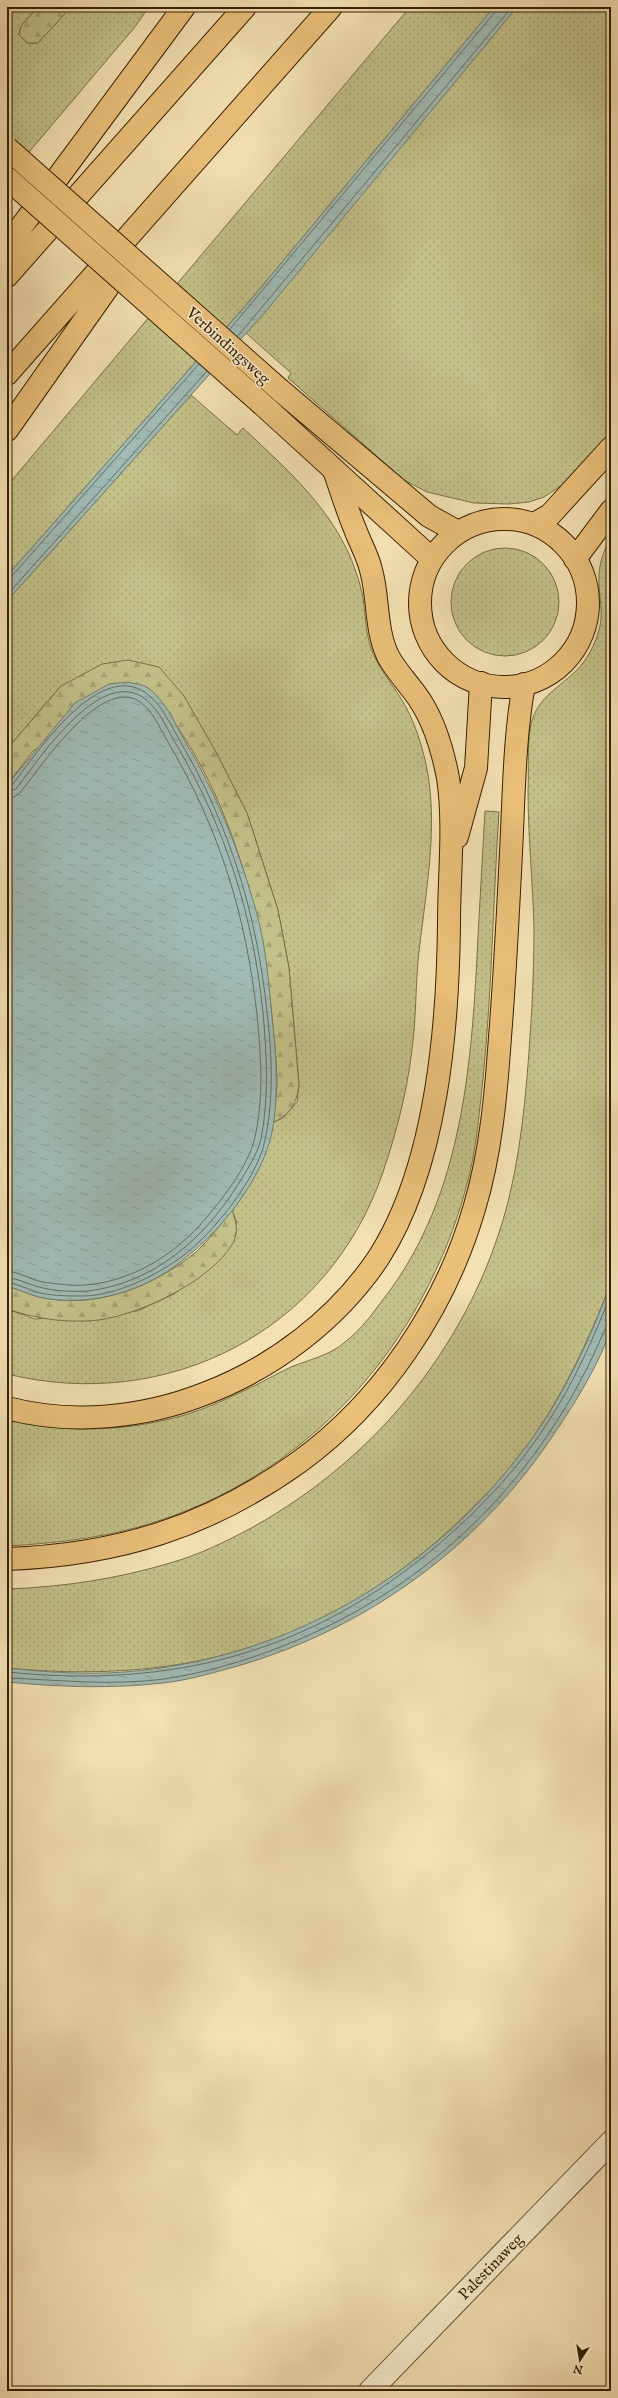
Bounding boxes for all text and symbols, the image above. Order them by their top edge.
street label: Verbindingsweg [181,303,274,390]
street label: Palestinaweg [455,2230,528,2305]
north arrow [560,2340,600,2380]
text: N [572,2361,585,2377]

